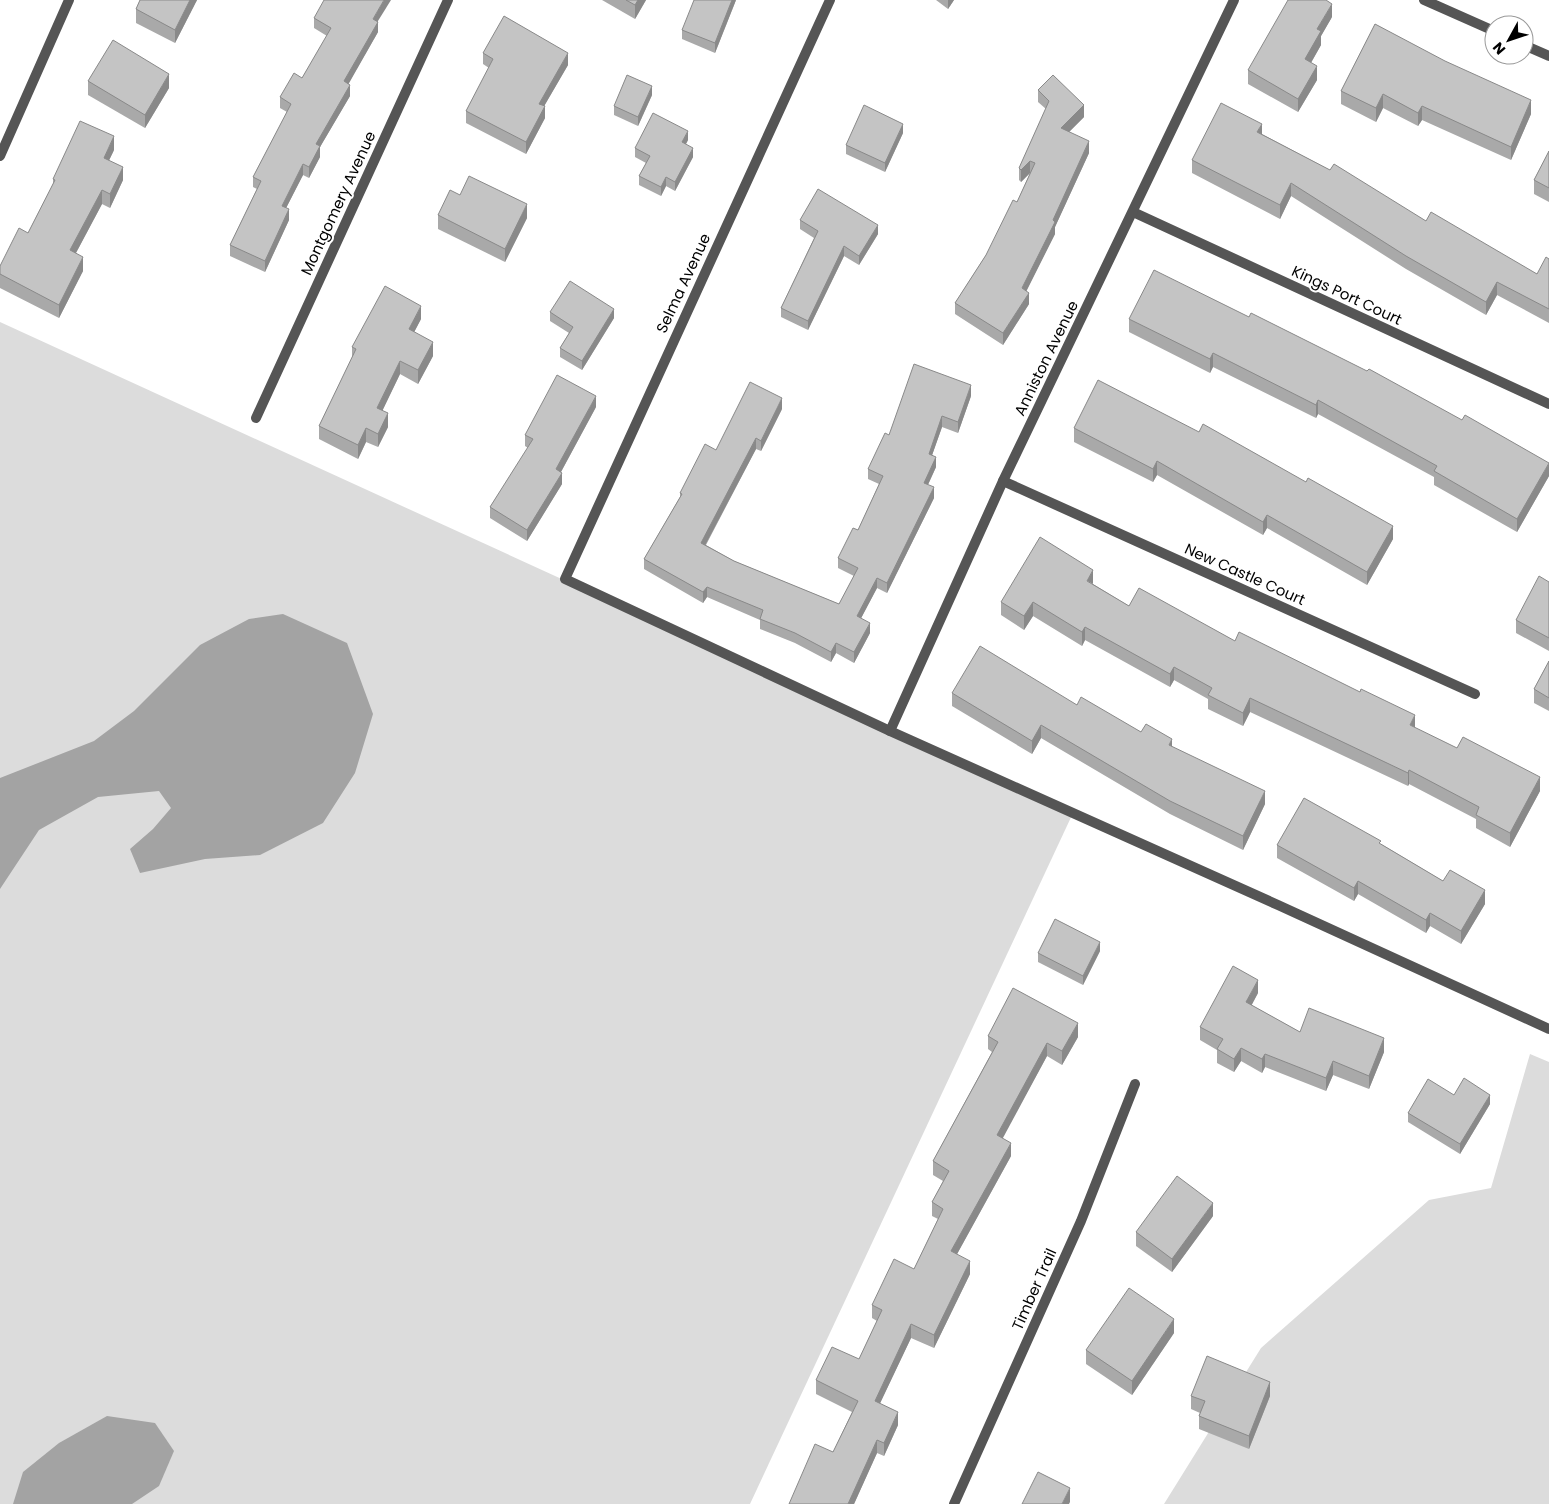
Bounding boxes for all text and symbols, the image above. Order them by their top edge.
north arrow [1484,15,1534,65]
text: N [1488,38,1510,59]
street label: Montgomery Avenue [295,128,381,278]
street label: Selma Avenue [651,230,715,336]
street label: Kings Port Court [1288,260,1406,330]
street label: Anniston Avenue [1009,297,1083,419]
street label: New Castle Court [1181,538,1309,610]
street label: Timber Trail [1007,1245,1061,1333]

